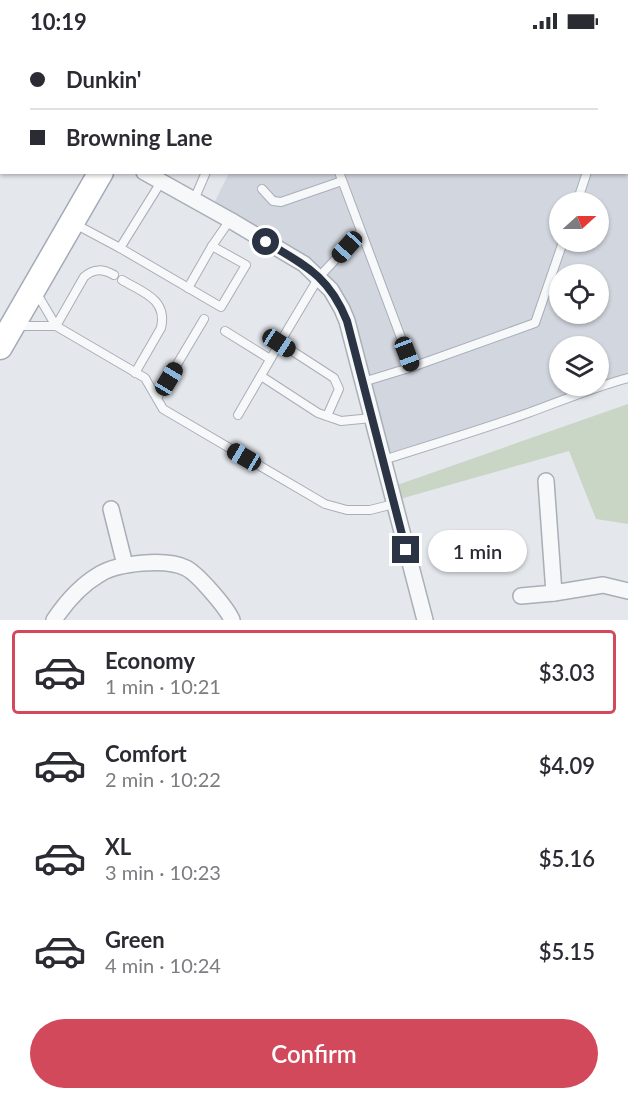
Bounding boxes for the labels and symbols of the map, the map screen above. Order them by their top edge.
north arrow [549,192,609,252]
route start [252,228,279,255]
car [328,228,366,266]
car [259,326,299,360]
car [392,334,422,374]
car [152,359,186,399]
car [224,440,264,474]
callout: 1 min [427,529,526,571]
route end [392,536,419,563]

